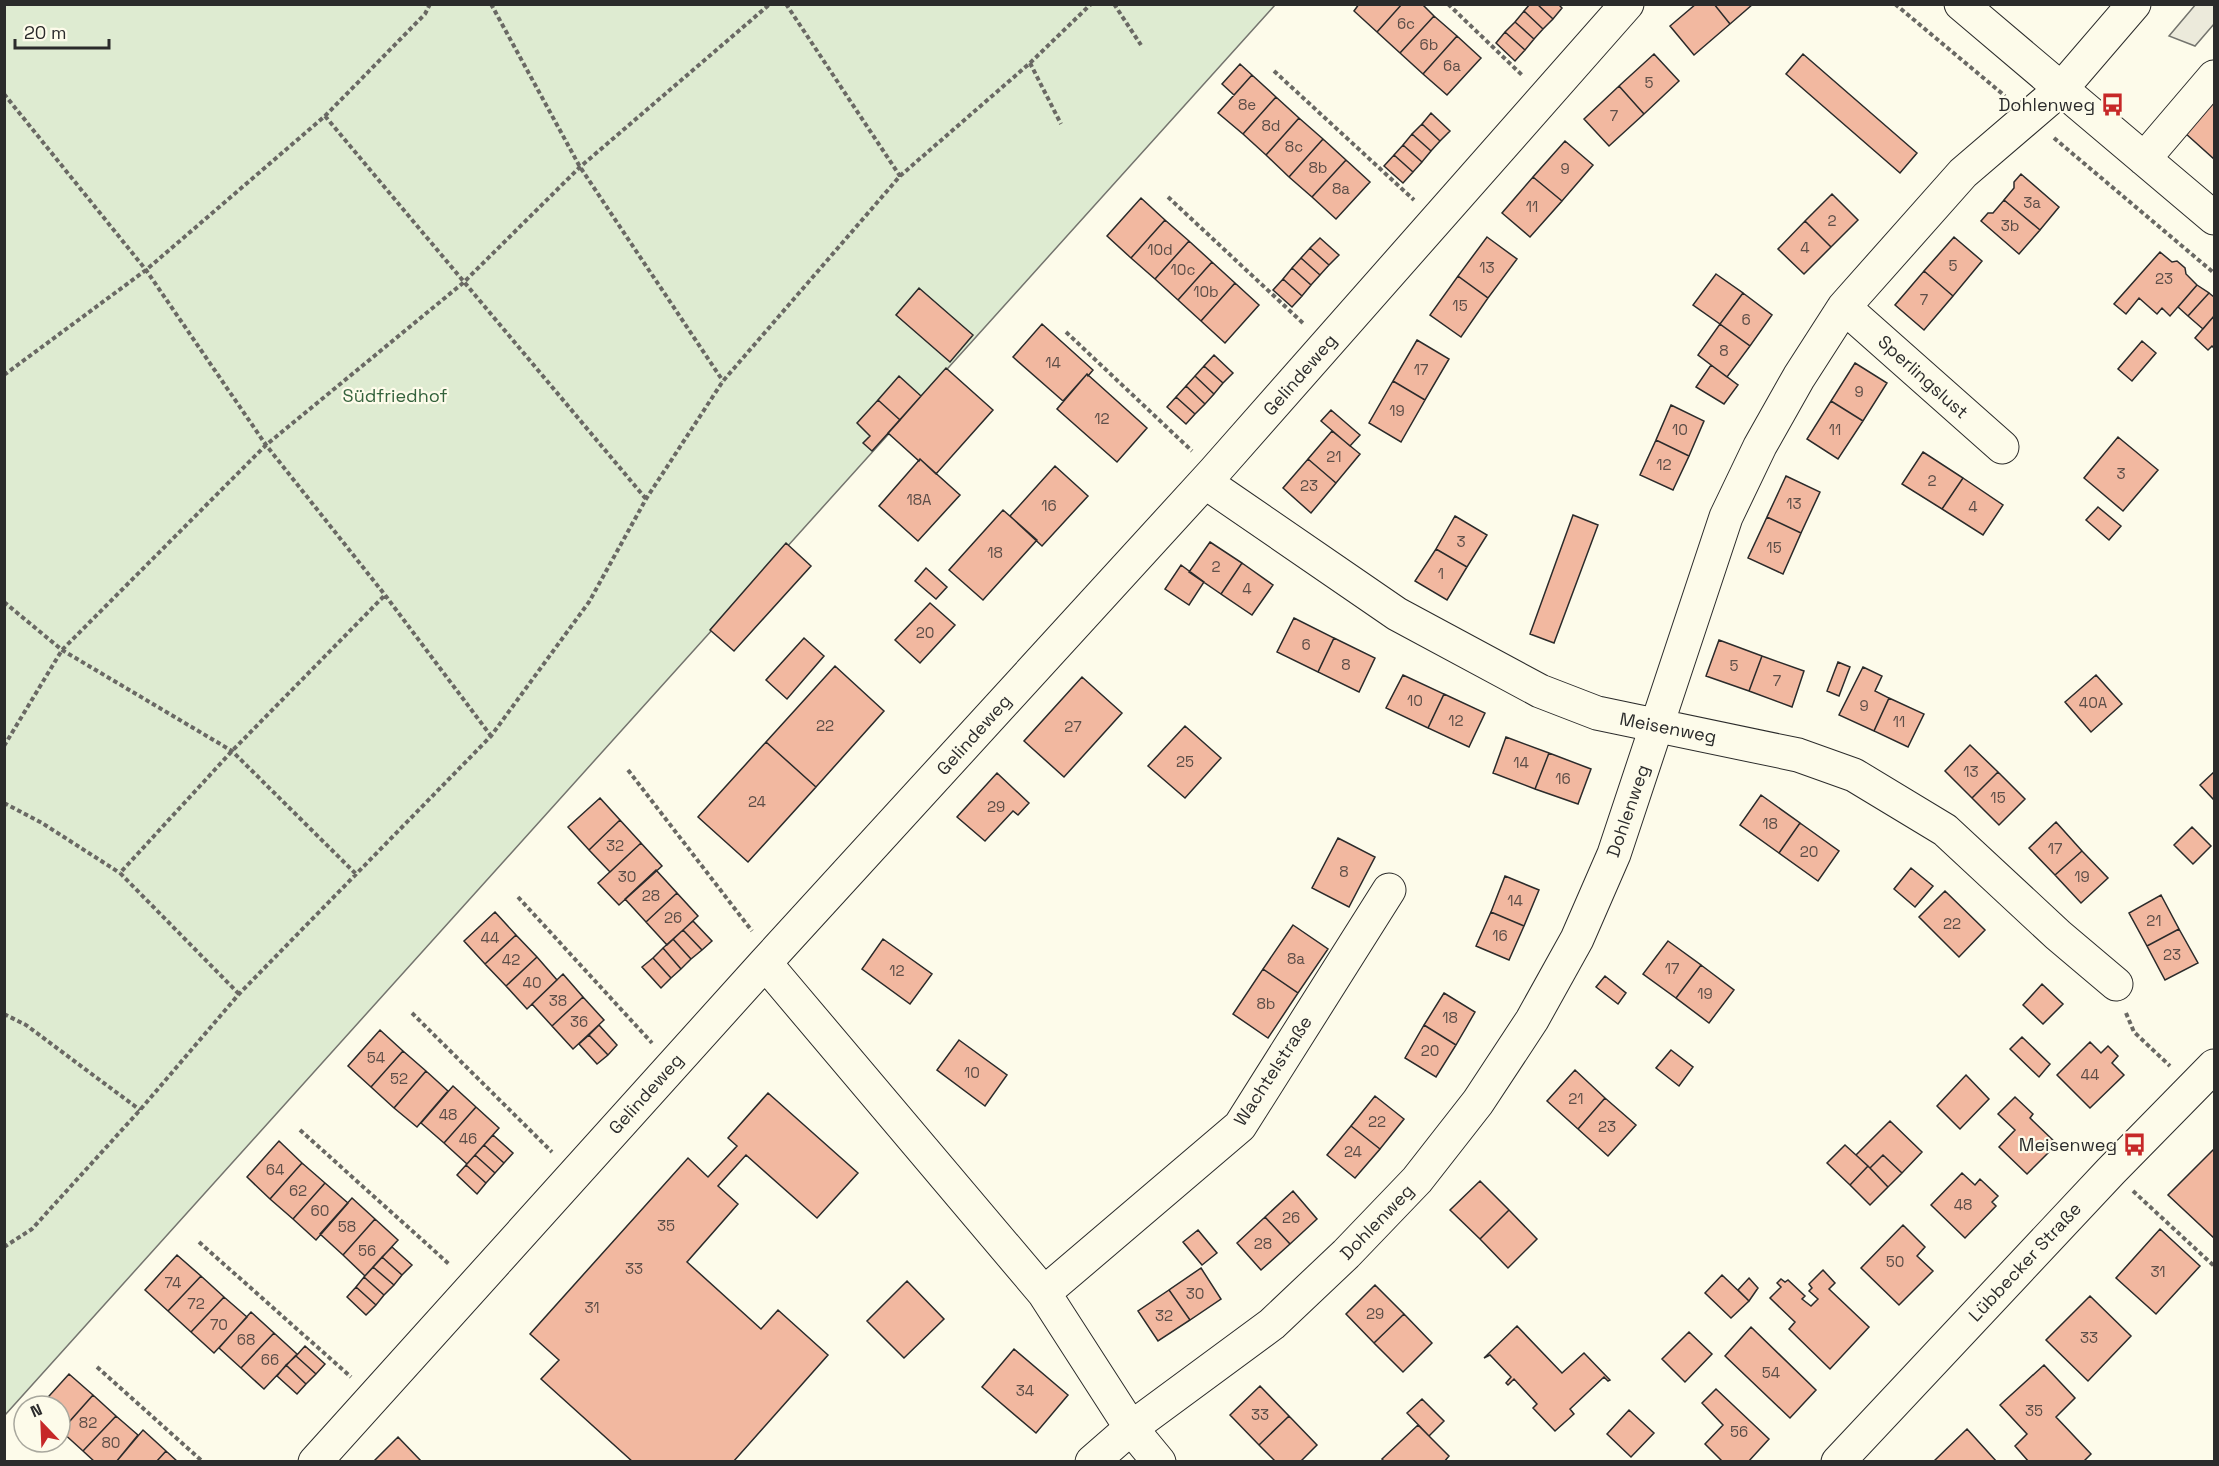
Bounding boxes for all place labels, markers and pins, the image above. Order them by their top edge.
bus stop icon: Dohlenweg [2100,92,2126,118]
place label: Dohlenweg [1998,93,2095,116]
bus stop icon: Meisenweg [2122,1132,2148,1158]
place label: Meisenweg [2019,1133,2117,1156]

